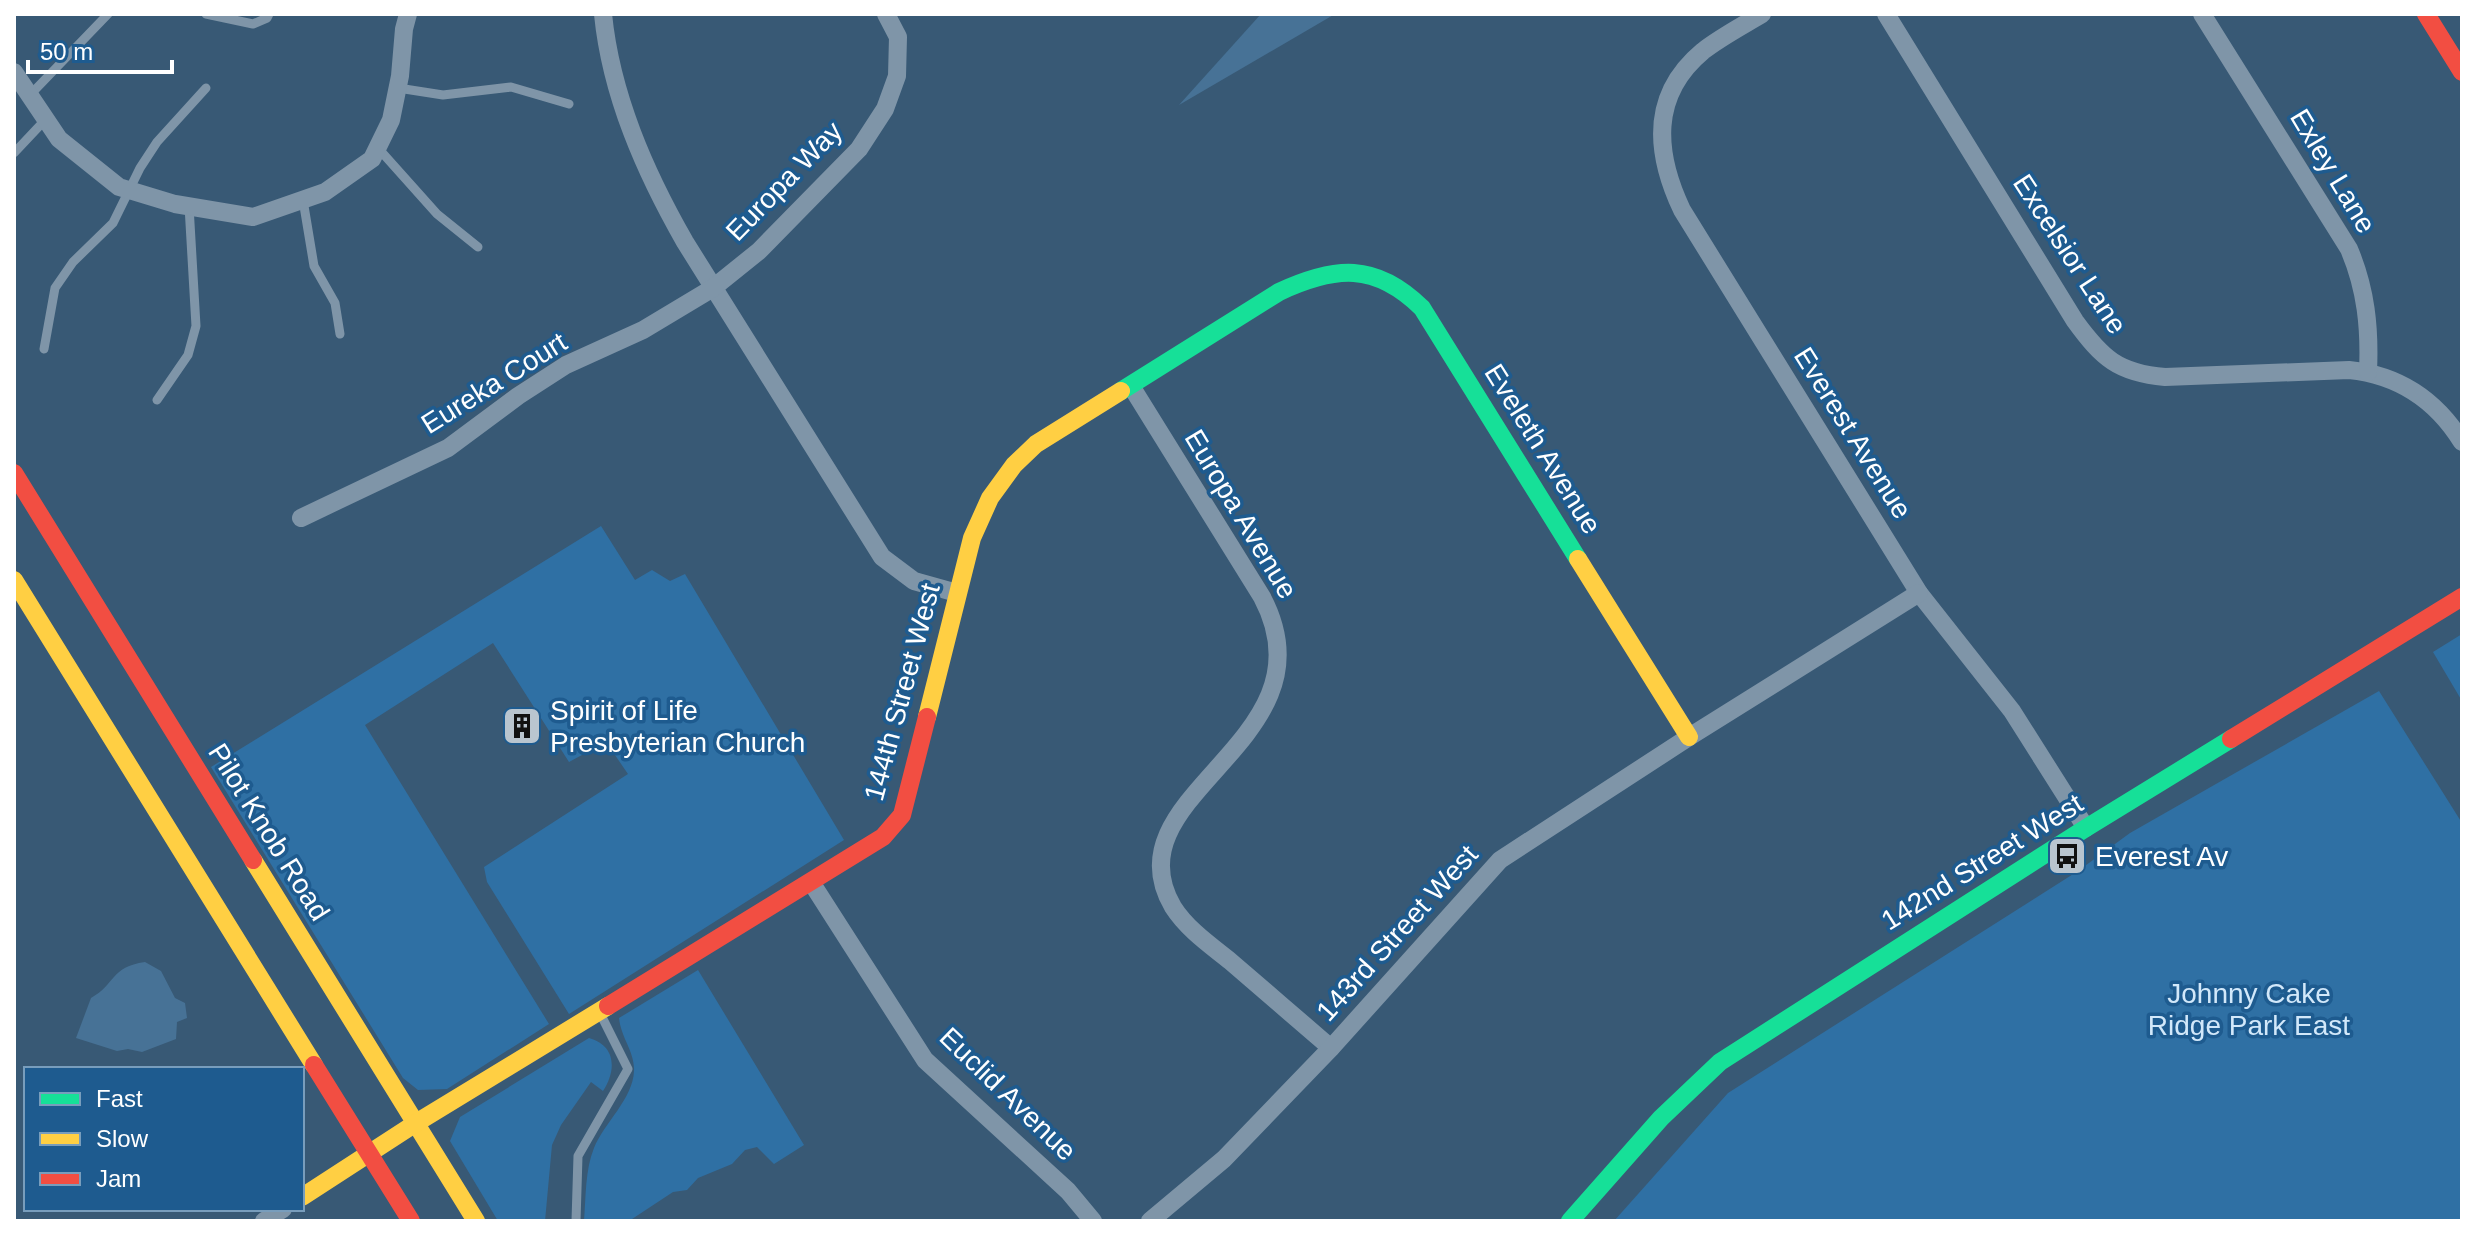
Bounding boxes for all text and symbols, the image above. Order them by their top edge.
scale bar [28,24,172,74]
text: 50 m [40,38,93,65]
street label: Exley Lane [2284,104,2382,238]
street label: Europa Way [720,115,848,247]
street label: Excelsior Lane [2007,169,2133,339]
street label: Eureka Court [416,326,572,440]
street label: Everest Avenue [1788,342,1918,524]
street label: Eveleth Avenue [1478,358,1608,540]
street label: Europa Avenue [1179,424,1303,604]
street label: 144th Street West [858,580,946,804]
place label: Spirit of Life Presbyterian Church [550,695,805,758]
building icon: Spirit of Life Presbyterian Church [501,705,543,747]
street label: Pilot Knob Road [202,738,336,926]
street label: 142nd Street West [1876,787,2089,936]
bus stop icon: Everest Av [2046,835,2088,877]
street label: 143rd Street West [1310,839,1484,1027]
place label: Everest Av [2095,841,2228,872]
park label: Johnny Cake Ridge Park East [2148,978,2350,1041]
street label: Euclid Avenue [934,1021,1082,1167]
legend [24,1067,304,1211]
text: Fast [96,1085,143,1112]
text: Slow [96,1125,149,1152]
text: Jam [96,1165,141,1192]

